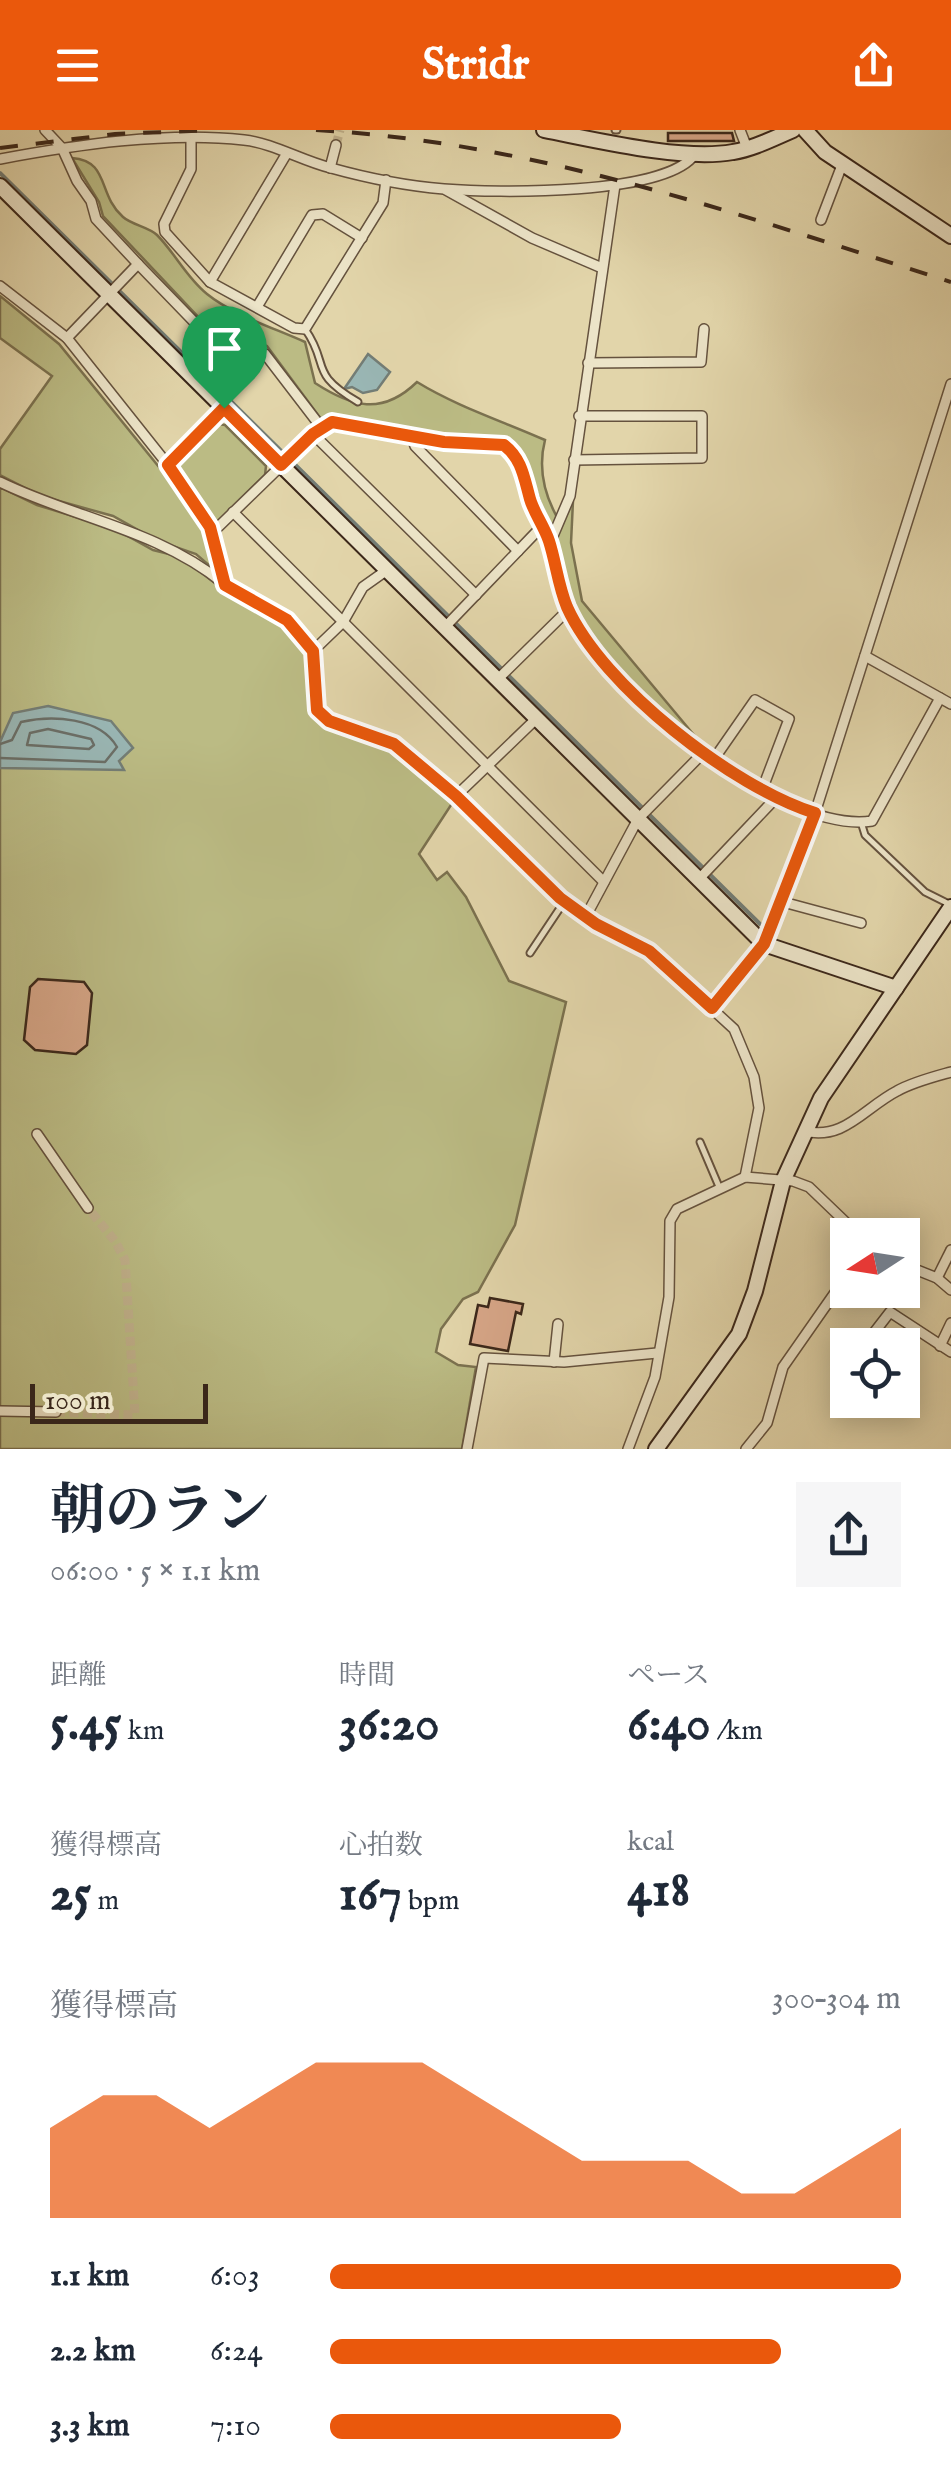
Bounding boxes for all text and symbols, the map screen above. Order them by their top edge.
text: Stridr [422,37,529,94]
icon: menu [50,38,105,93]
icon: share [846,38,901,93]
pin [182,306,267,409]
icon: arrive [197,321,252,376]
north arrow [830,1218,920,1308]
map controls [830,1218,920,1418]
button: locate [830,1328,920,1418]
scale bar [30,1379,208,1424]
text: 100 m [45,1384,111,1419]
text: 朝のラン [50,1478,270,1548]
button: share [796,1482,901,1587]
text: 06:00 · 5 × 1.1 km [50,1551,260,1592]
text: 距離 [50,1659,106,1694]
text: 時間 [339,1659,395,1694]
text: ペース [627,1659,710,1694]
text: 5.45 [50,1694,122,1757]
text: 36:20 [339,1694,440,1757]
text: 6:40 [627,1694,711,1757]
text: km [122,1714,164,1749]
text: /km [711,1714,763,1749]
text: kcal [627,1825,674,1860]
text: 獲得標高 [50,1829,162,1864]
text: 心拍数 [339,1829,423,1864]
text: 418 [627,1860,690,1923]
text: 25 [50,1864,91,1927]
text: 167 [339,1864,402,1927]
text: m [91,1884,119,1919]
text: bpm [402,1884,460,1919]
text: 300–304 m [772,1979,901,2020]
text: 獲得標高 [50,1987,178,2028]
text: 1.1 km [50,2256,130,2297]
text: 6:03 [210,2256,260,2297]
text: 2.2 km [50,2331,136,2372]
text: 6:24 [210,2331,263,2372]
text: 3.3 km [50,2406,130,2447]
text: 7:10 [210,2406,261,2447]

